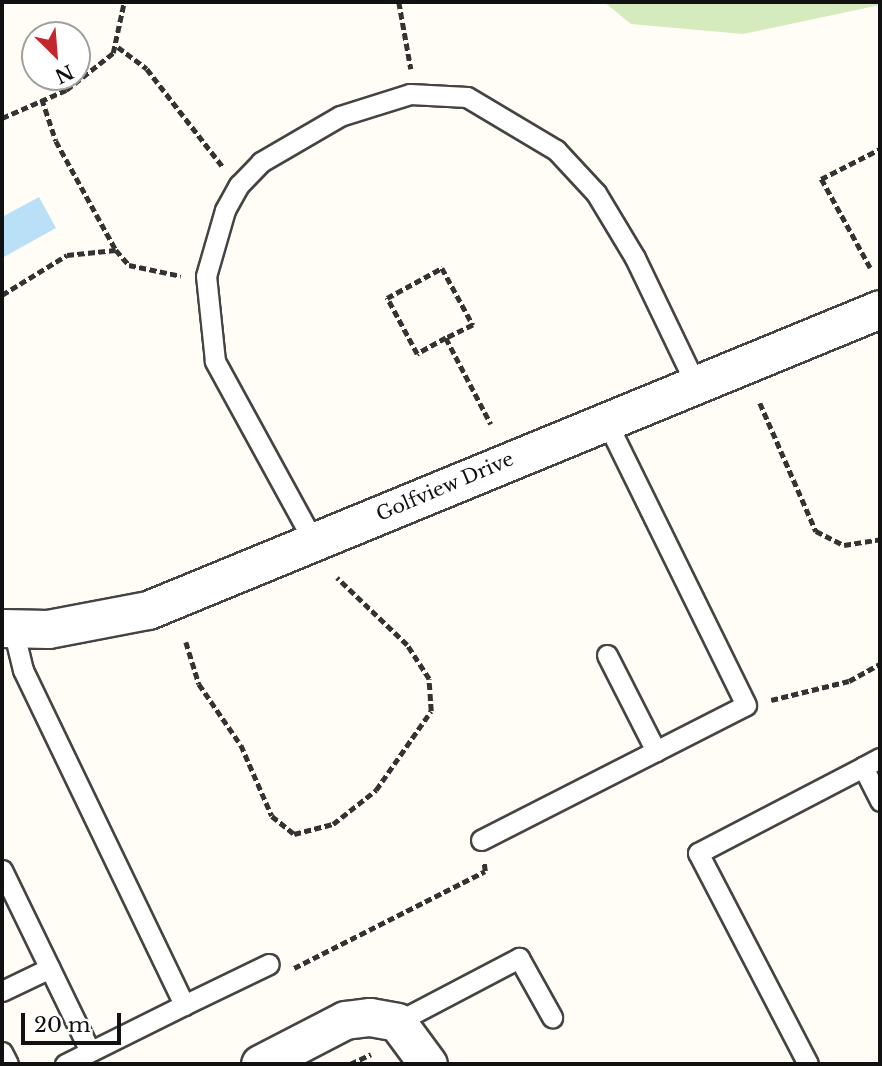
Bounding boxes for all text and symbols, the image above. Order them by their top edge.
north arrow [21,21,91,91]
text: N [51,59,77,88]
street label: Golfview Drive [373,448,517,526]
scale bar [24,1000,124,1044]
text: 20 m [34,1012,91,1038]

